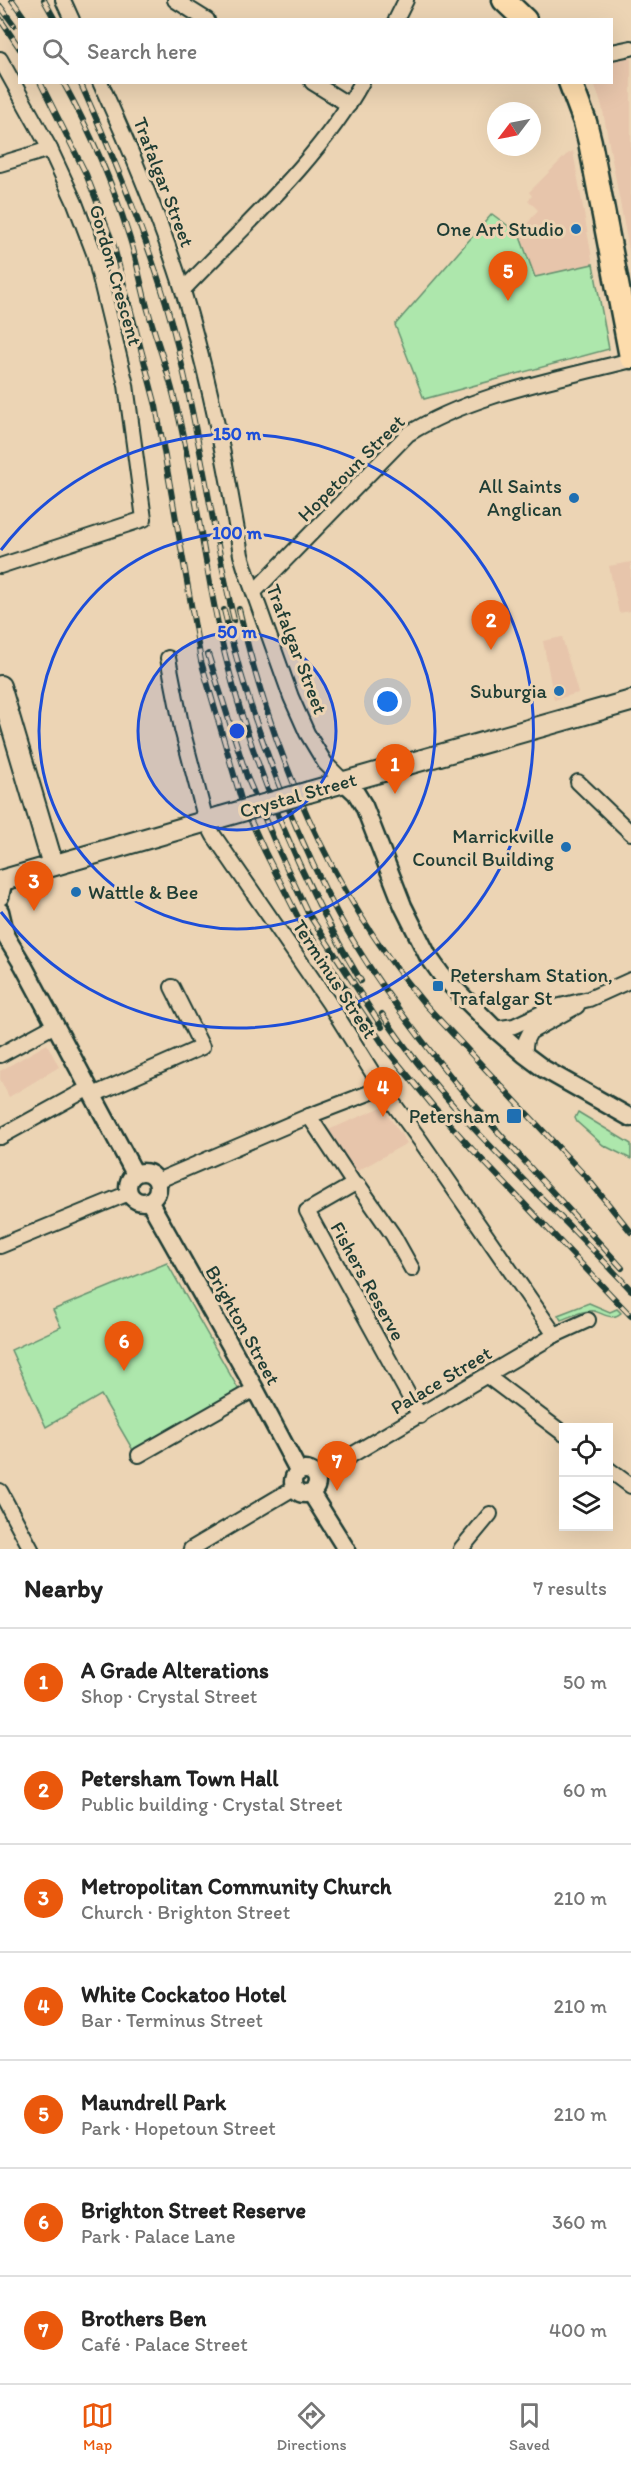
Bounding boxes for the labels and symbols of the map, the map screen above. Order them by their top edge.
north arrow [487,102,541,156]
street label: Trafalgar Street [128,114,200,251]
street label: Gordon Crescent [84,202,148,349]
place label: One Art Studio [436,217,564,241]
marker: One Art Studio [569,222,583,236]
pin: 5 [488,252,528,301]
street label: Hopetoun Street [292,409,410,527]
text: 150 m [213,423,262,445]
place label: All Saints Anglican [479,474,562,521]
marker: All Saints Anglican [567,491,581,505]
text: 100 m [212,522,263,544]
street label: Trafalgar Street [261,581,333,718]
pin: 2 [472,600,510,650]
text: 50 m [217,621,258,643]
place label: Suburgia [470,679,548,703]
marker: Suburgia [552,684,566,698]
your location [373,687,402,716]
centre of rings [227,721,247,741]
pin: 1 [376,744,414,794]
street label: Crystal Street [237,767,360,823]
place label: Marrickville Council Building [412,824,555,871]
marker: Marrickville Council Building [559,840,573,854]
pin: 3 [15,862,54,911]
place label: Wattle & Bee [88,880,198,904]
marker: Wattle & Bee [69,885,83,899]
street label: Terminus Street [288,915,382,1043]
place label: Petersham Station, Trafalgar St [450,963,613,1010]
marker: Petersham Station, Trafalgar St [431,979,445,993]
pin: 4 [364,1068,403,1117]
place label: Petersham [409,1104,500,1128]
marker: Petersham [505,1107,523,1125]
street label: Fishers Reserve [325,1217,411,1345]
street label: Brighton Street [200,1261,286,1389]
pin: 6 [104,1322,144,1371]
street label: Palace Street [386,1340,496,1419]
pin: 7 [318,1442,356,1491]

